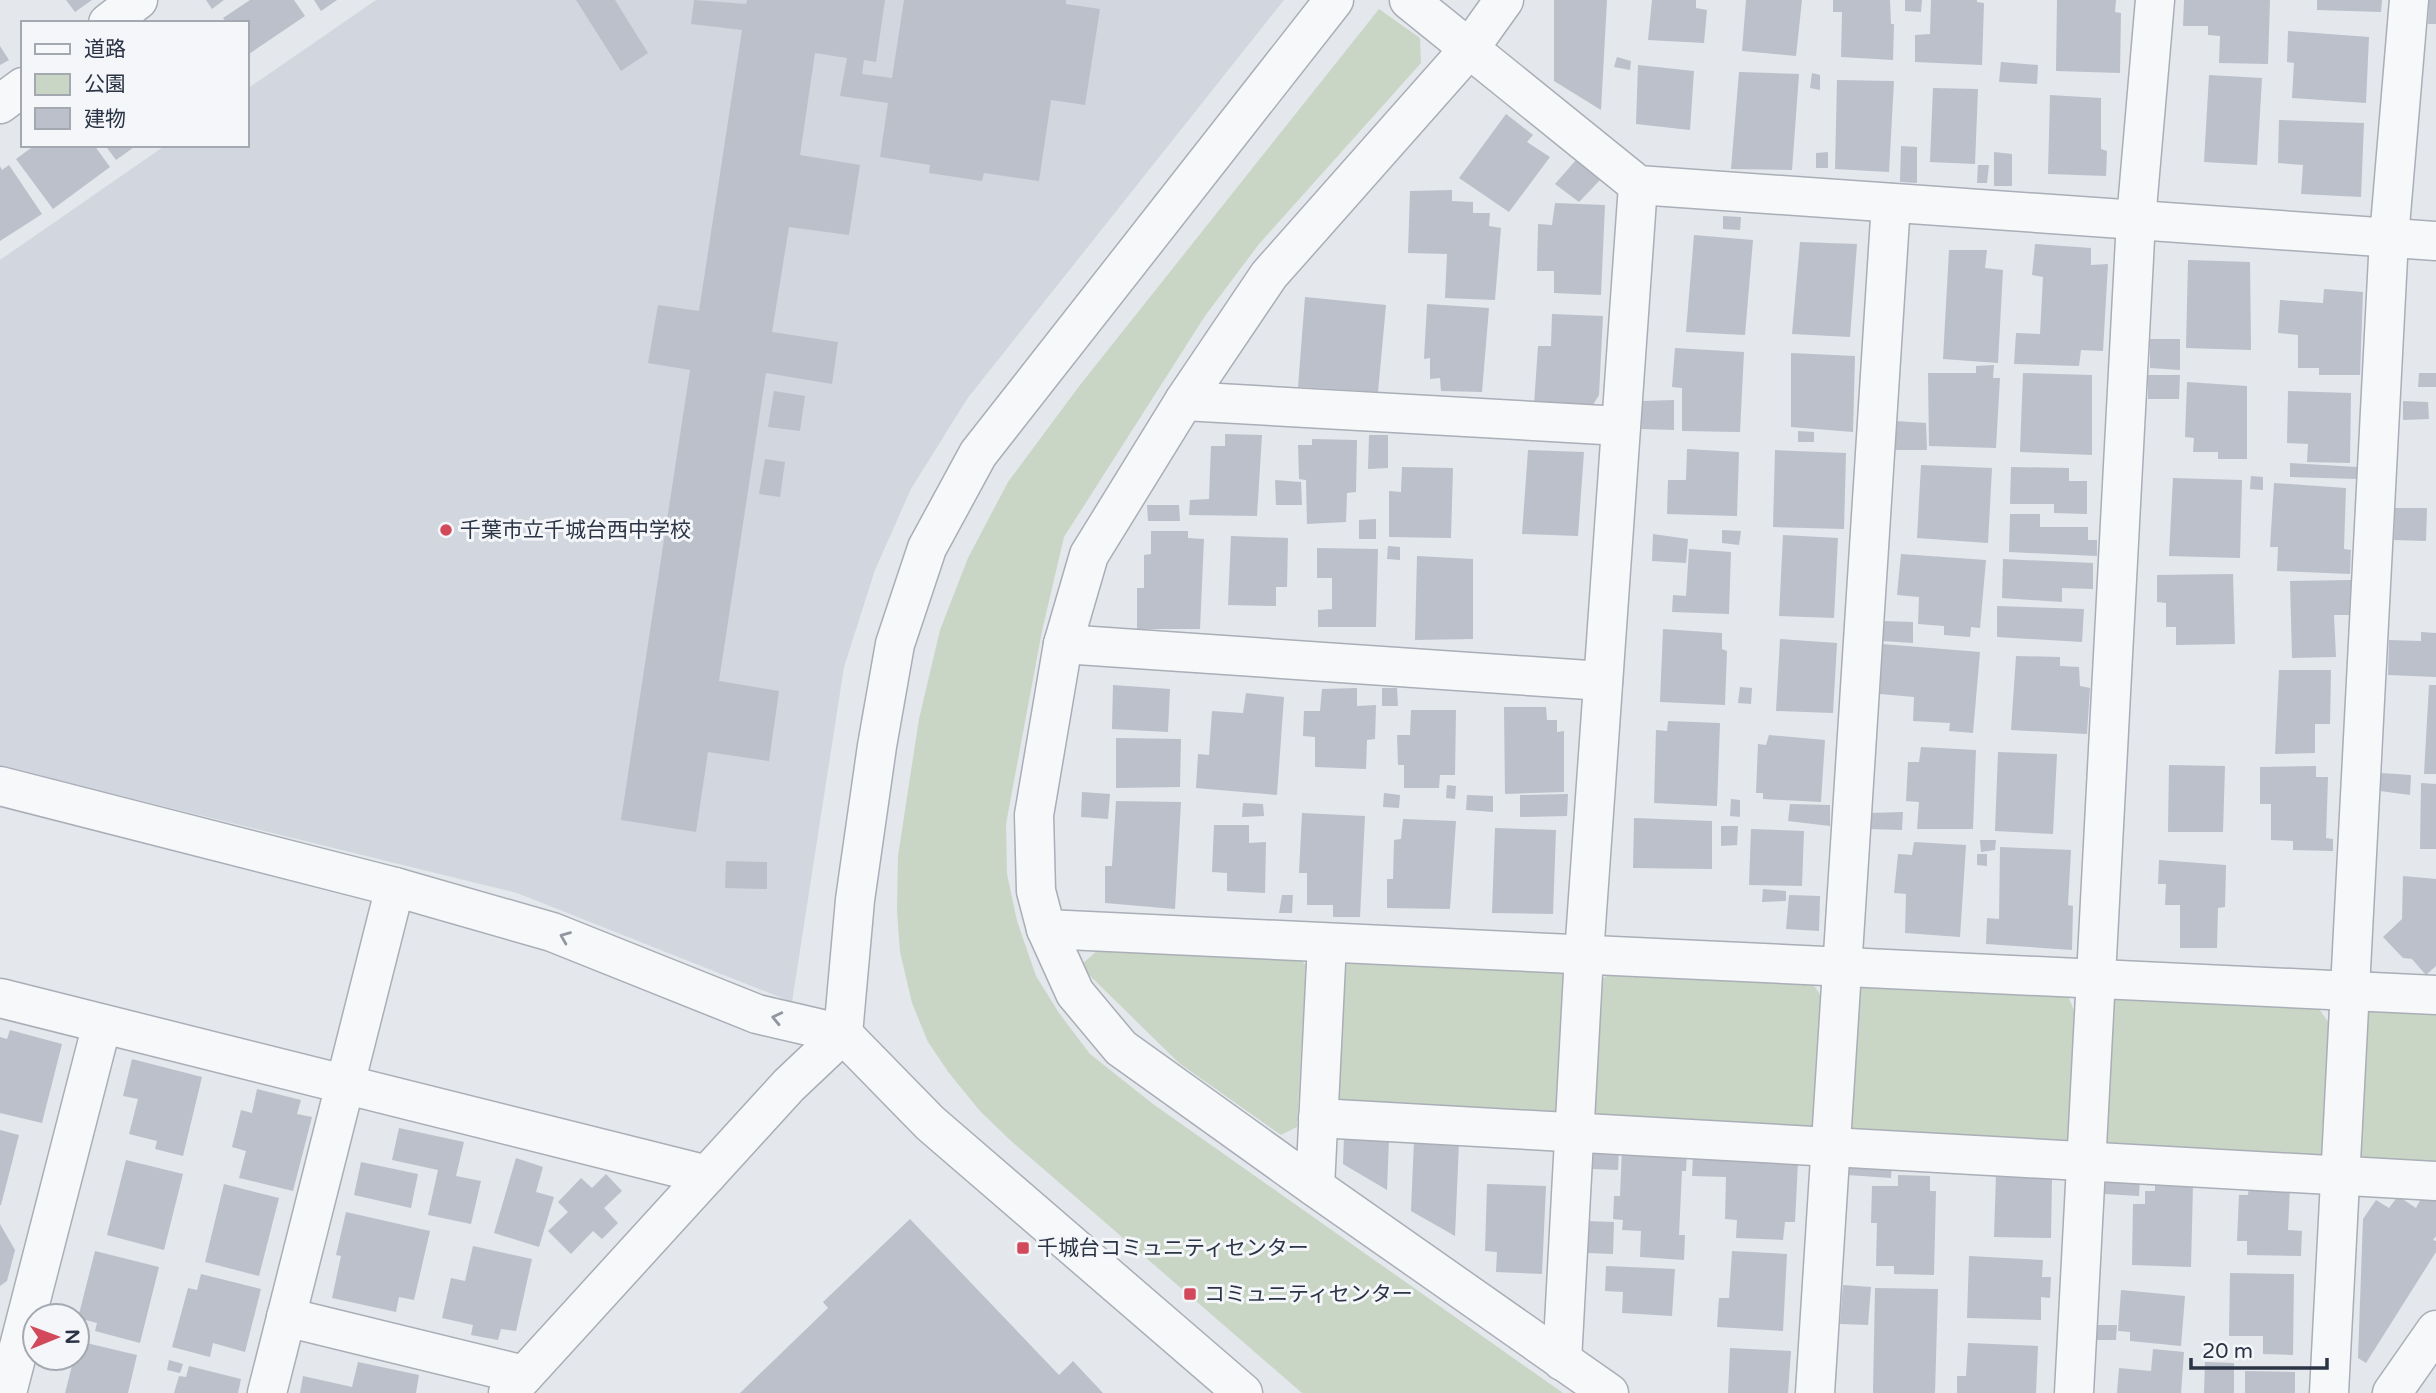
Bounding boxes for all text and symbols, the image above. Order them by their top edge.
legend [21,21,248,147]
text: 道路 [84,37,126,62]
text: 公園 [84,72,126,97]
text: 建物 [84,107,126,132]
place label: 千葉市立千城台西中学校 [460,518,691,543]
marker: 千葉市立千城台西中学校 [438,522,454,538]
one-way arrow [559,931,571,945]
one-way arrow [771,1012,783,1026]
place label: 千城台コミュニティセンター [1037,1236,1309,1261]
marker: 千城台コミュニティセンター [1015,1240,1031,1256]
place label: コミュニティセンター [1204,1282,1413,1307]
marker: コミュニティセンター [1182,1286,1198,1302]
north arrow [21,1302,91,1372]
scale bar [2191,1326,2328,1370]
text: N [61,1329,83,1345]
text: 20 m [2202,1339,2253,1364]

